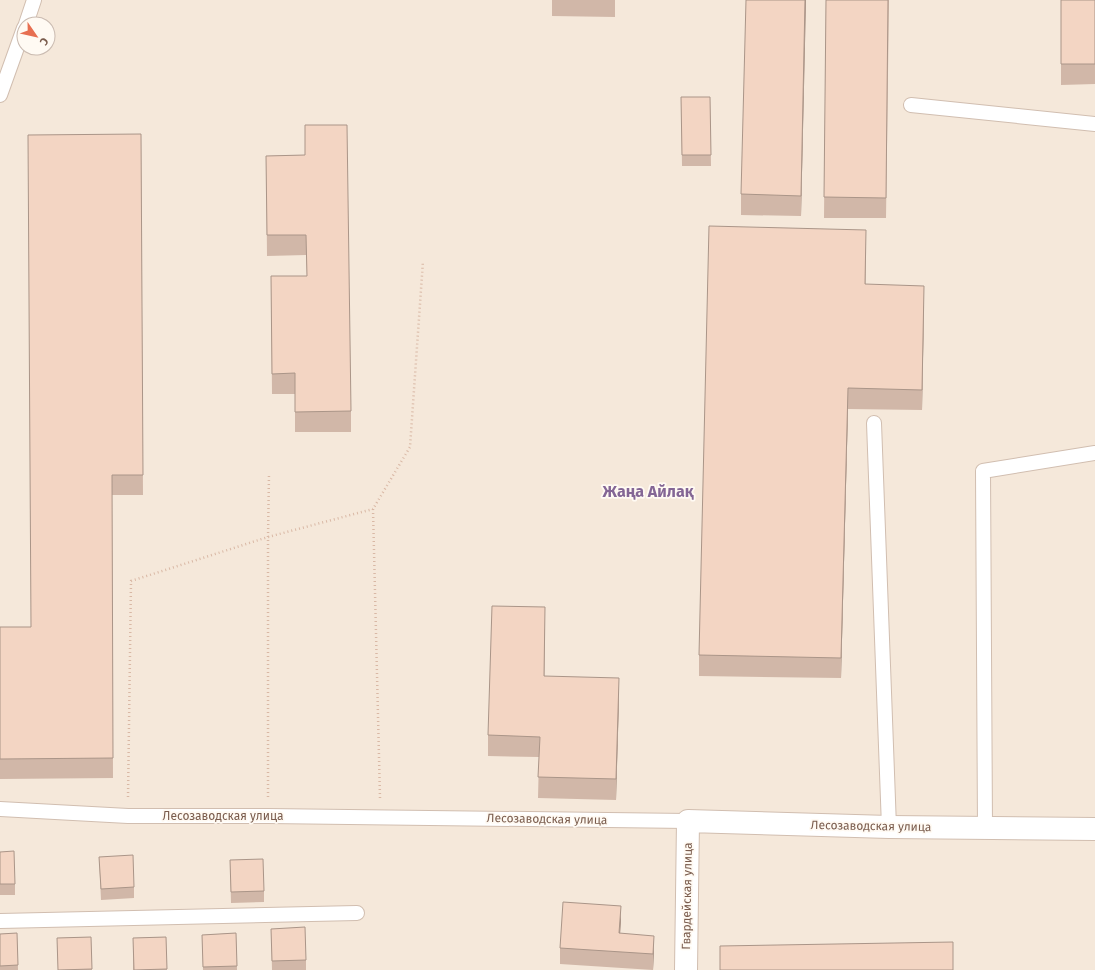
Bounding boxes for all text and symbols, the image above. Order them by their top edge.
north arrow [16,16,56,56]
text: С [36,35,51,48]
district label: Жаңа Айлақ [602,482,694,501]
street label: Лесозаводская улица [163,809,283,823]
street label: Лесозаводская улица [486,811,608,827]
street label: Лесозаводская улица [810,818,932,834]
street label: Гвардейская улица [679,842,695,950]

